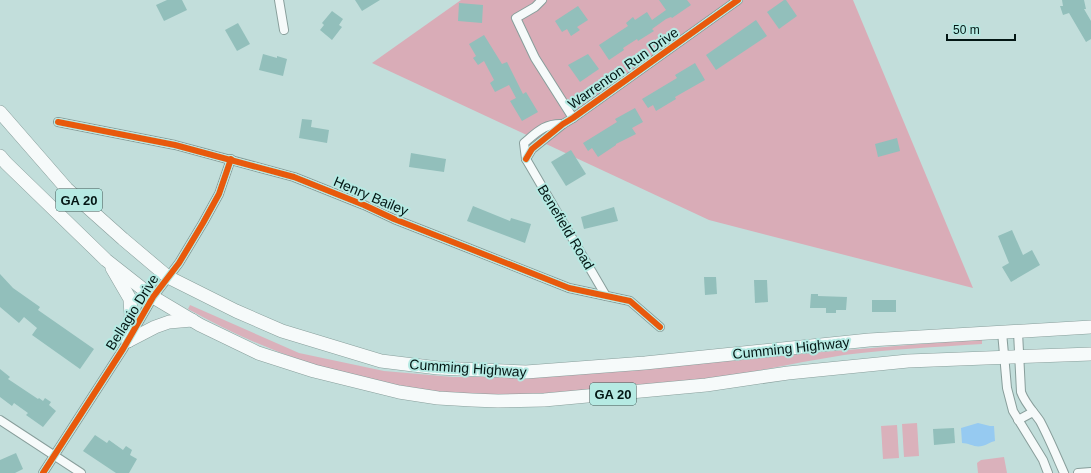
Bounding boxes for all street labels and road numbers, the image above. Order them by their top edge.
street label: Warrenton Run Drive [565,24,681,112]
street label: Henry Bailey [331,173,411,219]
street label: Benefield Road [534,182,598,272]
road number: GA 20 [56,189,102,211]
street label: Bellagio Drive [102,271,162,353]
street label: Cumming Highway [732,334,850,362]
street label: Cumming Highway [409,356,527,380]
road number: GA 20 [590,383,636,405]

